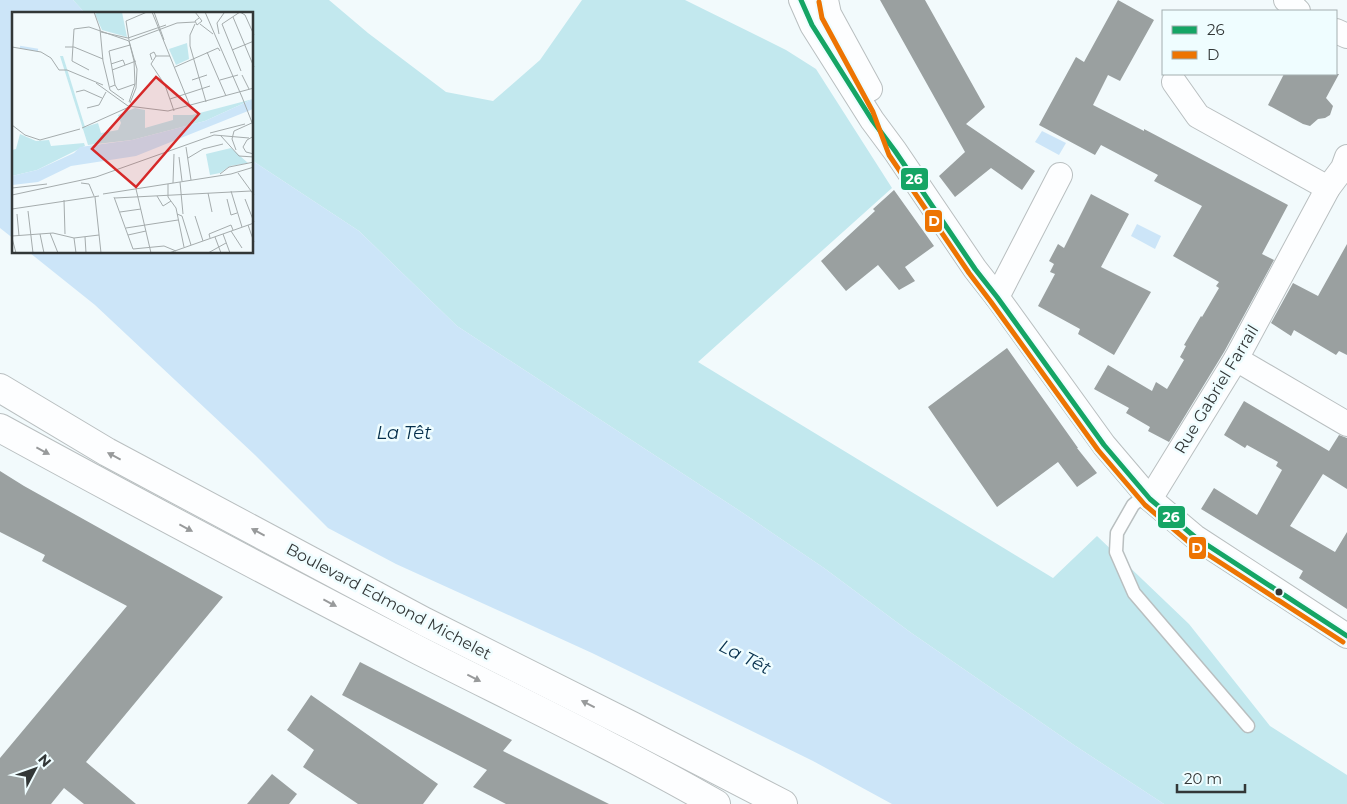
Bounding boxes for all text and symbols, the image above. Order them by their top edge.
legend [1162,10,1337,75]
inset map [12,12,254,254]
text: 26 [1207,20,1225,39]
text: D [1207,45,1219,64]
line badge: 26 [900,167,929,191]
text: 26 [905,170,923,188]
line badge: D [924,209,943,233]
text: D [928,212,940,230]
street label: Rue Gabriel Farrail [1170,321,1262,457]
water label: La Têt [377,422,432,444]
one-way arrow [36,447,50,456]
one-way arrow [107,452,121,460]
line badge: 26 [1157,505,1186,529]
text: 26 [1162,508,1180,526]
one-way arrow [179,524,194,532]
one-way arrow [251,528,264,537]
line badge: D [1188,536,1207,560]
street label: Boulevard Edmond Michelet [283,539,495,664]
text: D [1191,539,1203,557]
unlabelled marker [1274,587,1284,597]
one-way arrow [323,599,337,607]
water label: La Têt [716,635,775,680]
one-way arrow [467,674,482,682]
one-way arrow [581,700,595,708]
north arrow [10,744,60,794]
text: N [34,750,55,771]
scale bar [1177,762,1244,794]
text: 20 m [1184,769,1222,788]

